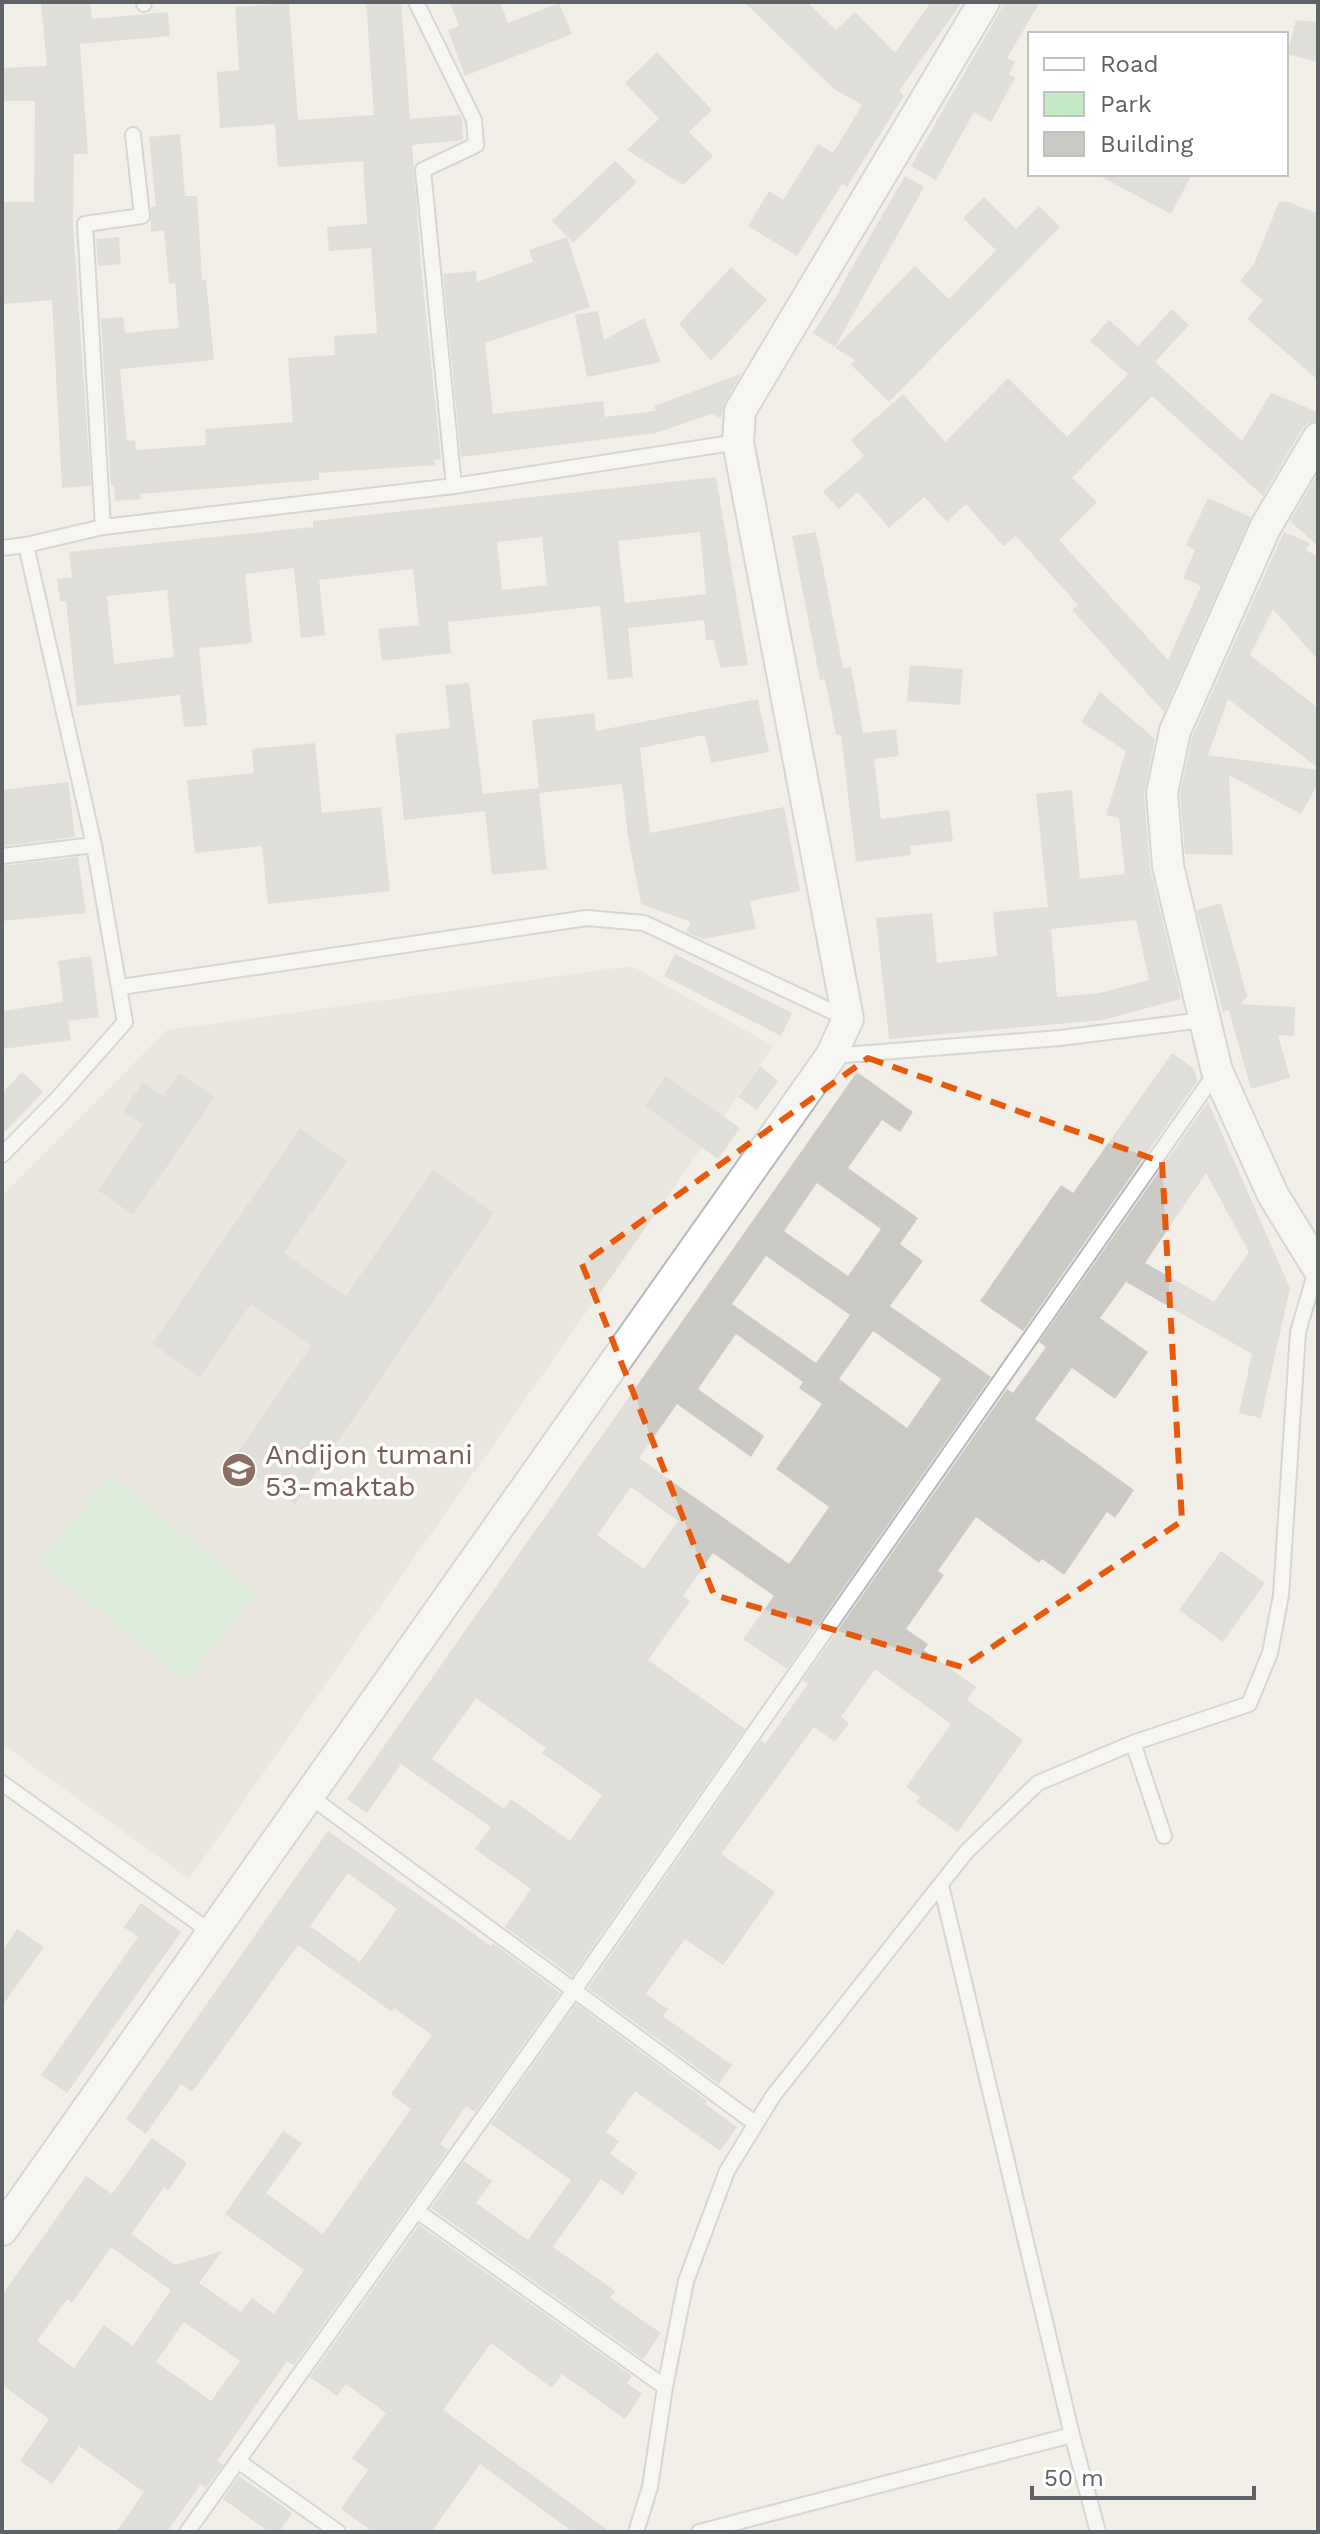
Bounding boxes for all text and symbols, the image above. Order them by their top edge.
legend [1028,32,1288,176]
text: Road [1100,50,1159,78]
text: Park [1100,90,1152,118]
text: Building [1100,130,1193,158]
place label: Andijon tumani 53-maktab [265,1438,473,1503]
school or university icon: Andijon tumani 53-maktab [220,1451,258,1489]
scale bar [1032,2450,1254,2500]
text: 50 m [1044,2464,1104,2492]

